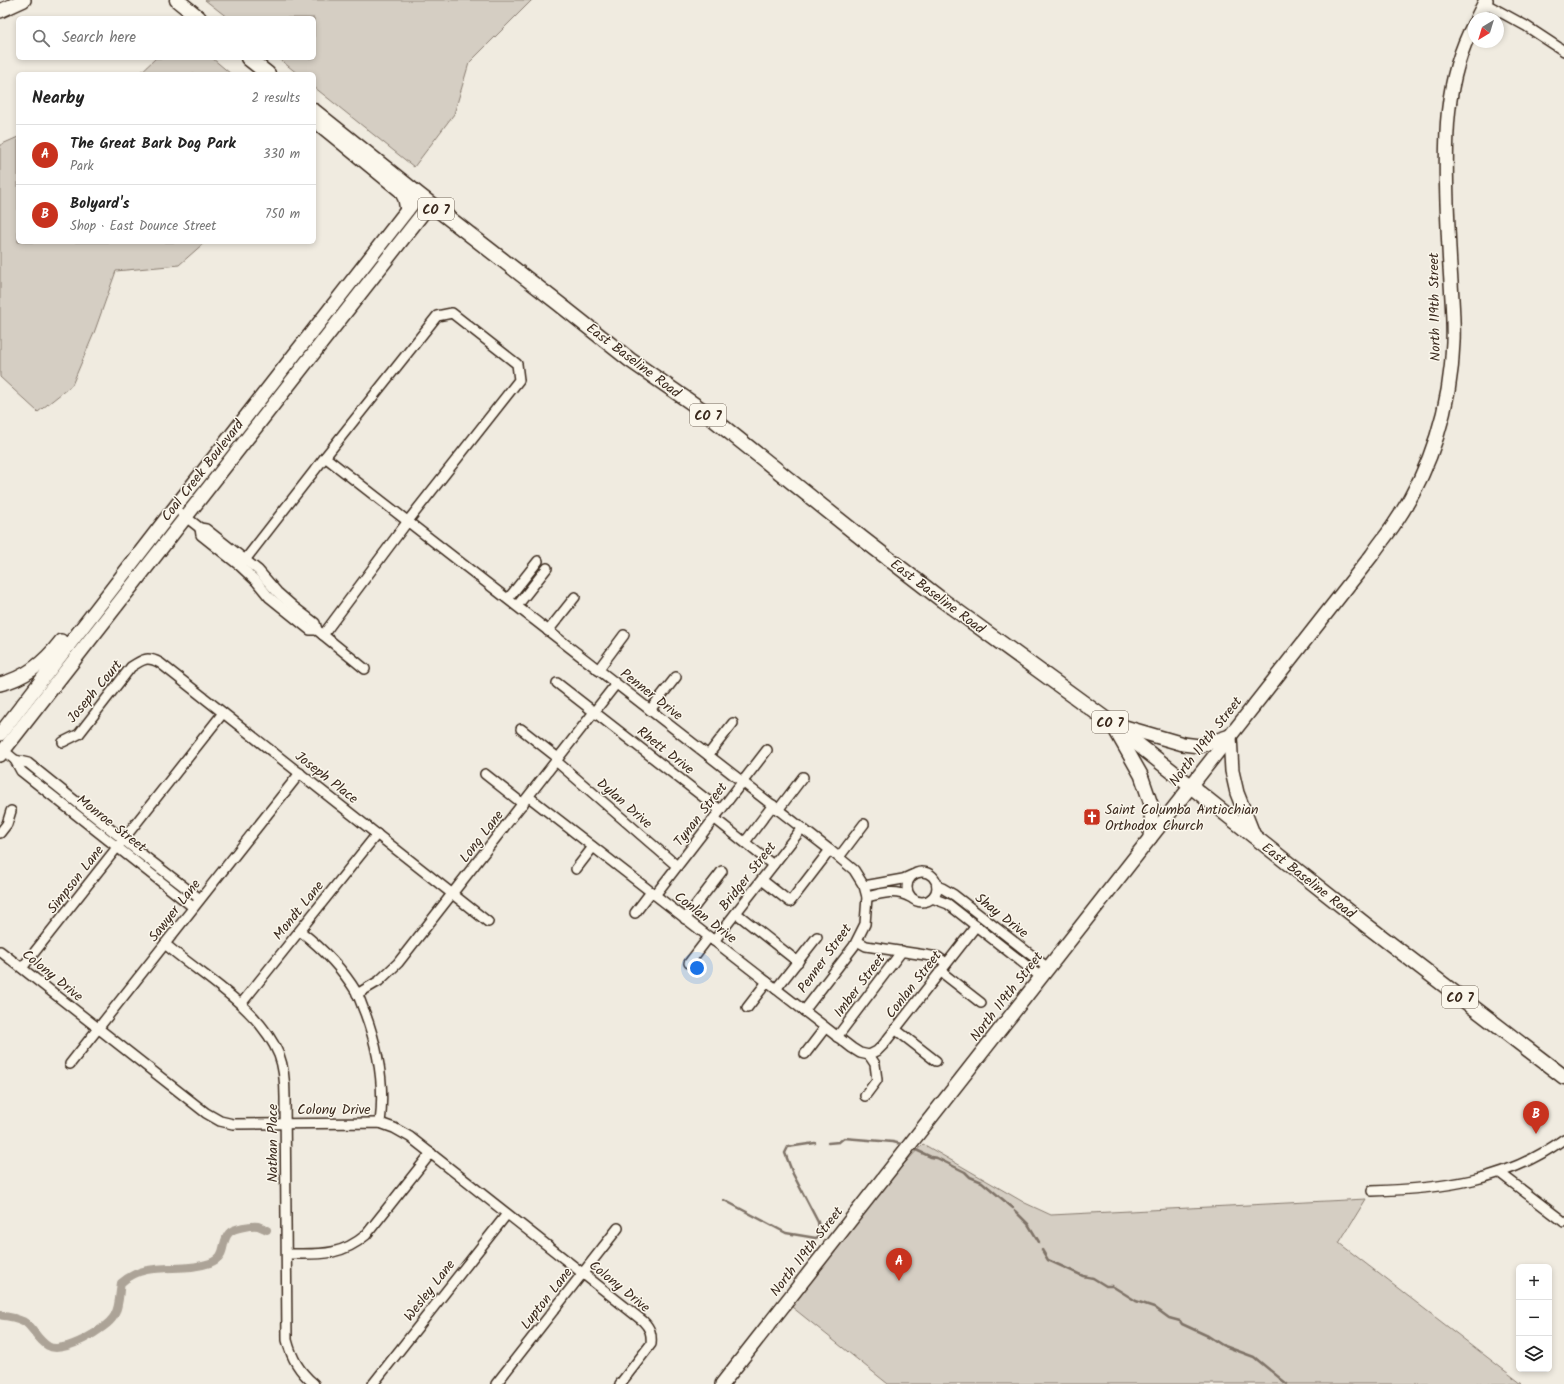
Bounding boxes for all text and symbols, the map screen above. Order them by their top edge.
north arrow [1468,12,1504,48]
search box [16,16,316,60]
text: Search here [62,26,136,50]
icon: search [30,27,52,49]
text: Nearby [32,85,84,112]
text: 2 results [252,88,300,109]
text: The Great Bark Dog Park [70,132,236,156]
text: A [41,144,49,165]
text: 330 m [263,144,300,165]
text: Park [70,156,94,177]
text: Bolyard's [70,192,129,216]
road number: CO 7 [418,198,454,220]
text: B [41,204,49,225]
text: 750 m [265,204,300,225]
text: Shop · East Dounce Street [70,216,216,237]
street label: North 119th Street [1423,252,1447,361]
street label: East Baseline Road [581,318,686,404]
road number: CO 7 [690,404,726,426]
street label: Coal Creek Boulevard [156,414,250,526]
street label: East Baseline Road [885,554,990,640]
street label: Joseph Court [62,655,128,728]
street label: Penner Drive [615,663,688,727]
street label: North 119th Street [1164,692,1248,791]
road number: CO 7 [1092,711,1128,733]
street label: Rhett Drive [632,721,699,781]
street label: Joseph Place [290,746,363,810]
street label: Dylan Drive [592,773,658,835]
street label: Tynan Street [669,777,733,852]
street label: Monroe Street [72,789,151,858]
place label: Saint Columba Antiochian Orthodox Church [1105,799,1259,837]
street label: Long Lane [454,805,510,868]
church icon: Saint Columba Antiochian Orthodox Church [1082,807,1102,827]
street label: Bridger Street [714,837,782,916]
street label: East Baseline Road [1257,837,1361,925]
street label: Simpson Lane [42,840,110,919]
street label: Sawyer Lane [143,874,207,947]
street label: Mondt Lane [268,876,330,945]
street label: Conlan Drive [669,886,742,950]
street label: Shay Drive [970,888,1033,944]
street label: Penner Street [792,919,858,998]
street label: Colony Drive [17,944,88,1008]
street label: Conlan Street [880,946,948,1023]
street label: North 119th Street [965,947,1049,1046]
street label: Imber Street [828,949,891,1022]
your location [687,958,707,978]
road number: CO 7 [1442,986,1478,1008]
street label: Colony Drive [297,1099,371,1121]
pin: B [1523,1101,1549,1134]
street label: Nathan Place [262,1103,284,1182]
street label: North 119th Street [765,1202,849,1301]
pin: A [886,1248,912,1281]
street label: Wesley Lane [399,1254,461,1326]
street label: Colony Drive [584,1255,655,1319]
street label: Lupton Lane [515,1262,579,1335]
map controls [1516,1264,1552,1372]
button: + [1516,1264,1552,1300]
button: − [1516,1300,1552,1336]
button: layers [1516,1336,1552,1372]

